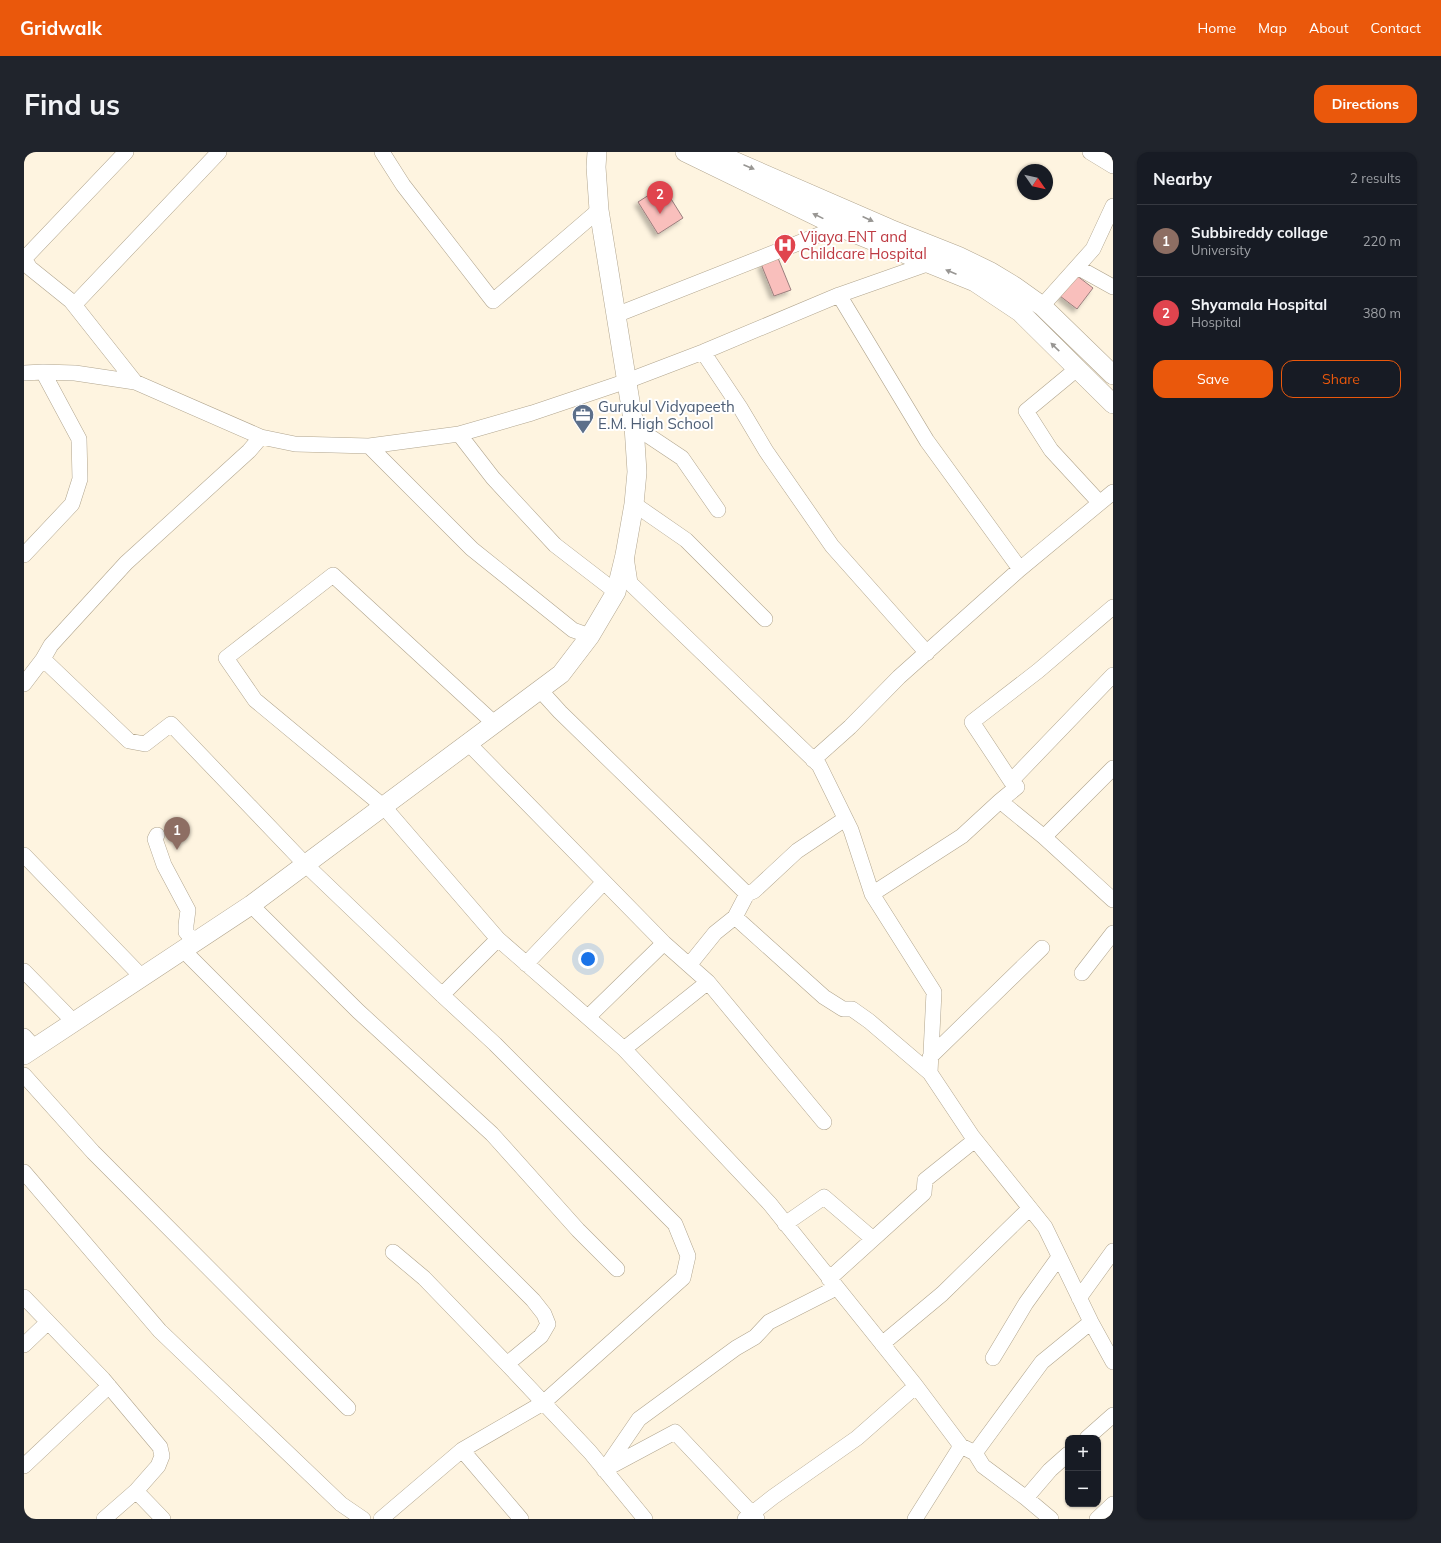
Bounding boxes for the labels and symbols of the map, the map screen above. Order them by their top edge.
north arrow [1017,164,1053,200]
one-way arrow [743,165,755,171]
pin: 2 [647,181,673,214]
one-way arrow [812,213,824,220]
one-way arrow [862,216,874,222]
place label: Vijaya ENT and Childcare Hospital [800,227,927,263]
hospital icon: Vijaya ENT and Childcare Hospital [772,232,798,265]
one-way arrow [945,269,956,275]
one-way arrow [1050,342,1060,352]
place label: Gurukul Vidyapeeth E.M. High School [598,397,735,433]
office icon: Gurukul Vidyapeeth E.M. High School [570,402,596,435]
pin: 1 [164,817,190,850]
your location [578,949,598,969]

